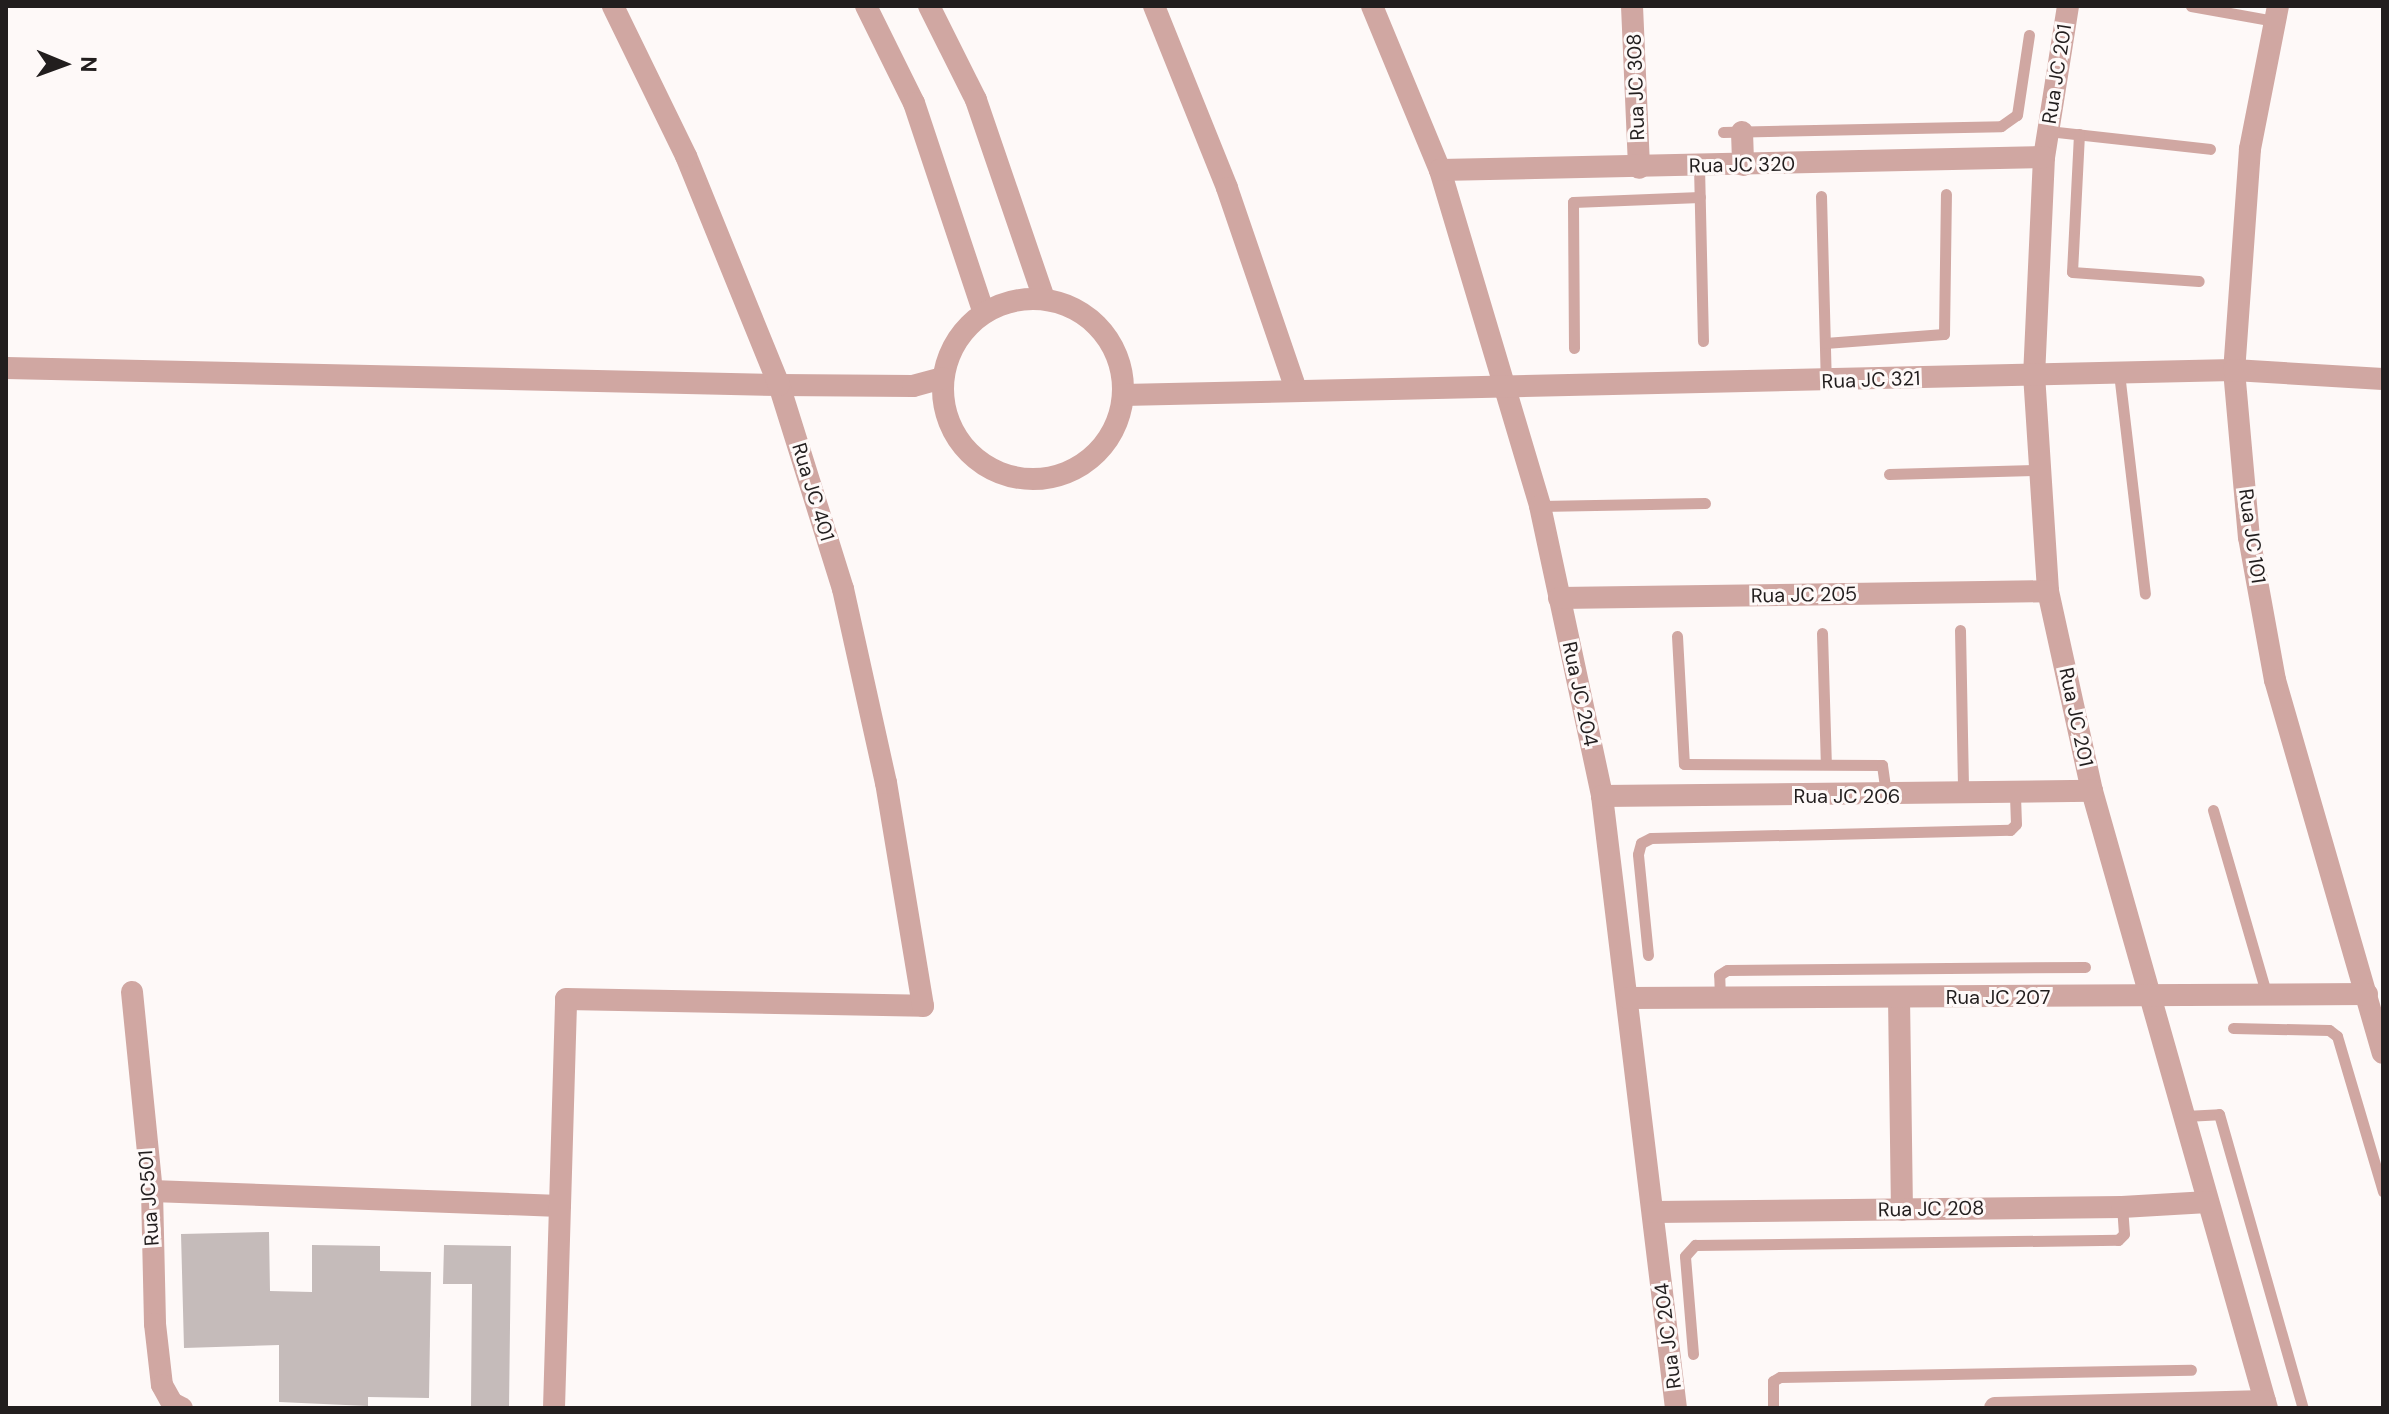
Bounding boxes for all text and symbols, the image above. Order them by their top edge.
street label: Rua JC 201 [2037,23,2077,125]
north arrow [24,24,104,104]
street label: Rua JC 308 [1622,33,1650,141]
text: N [74,56,103,73]
street label: Rua JC 320 [1689,152,1795,178]
street label: Rua JC 321 [1821,366,1921,394]
street label: Rua JC 401 [787,440,839,544]
street label: Rua JC 101 [2233,487,2271,585]
street label: Rua JC 205 [1751,582,1857,608]
street label: Rua JC 204 [1557,639,1603,749]
street label: Rua JC 201 [2054,665,2098,769]
street label: Rua JC 206 [1794,784,1900,808]
street label: Rua JC 207 [1946,985,2050,1009]
street label: Rua JC501 [134,1149,164,1247]
street label: Rua JC 208 [1878,1196,1984,1222]
street label: Rua JC 204 [1650,1282,1686,1390]

